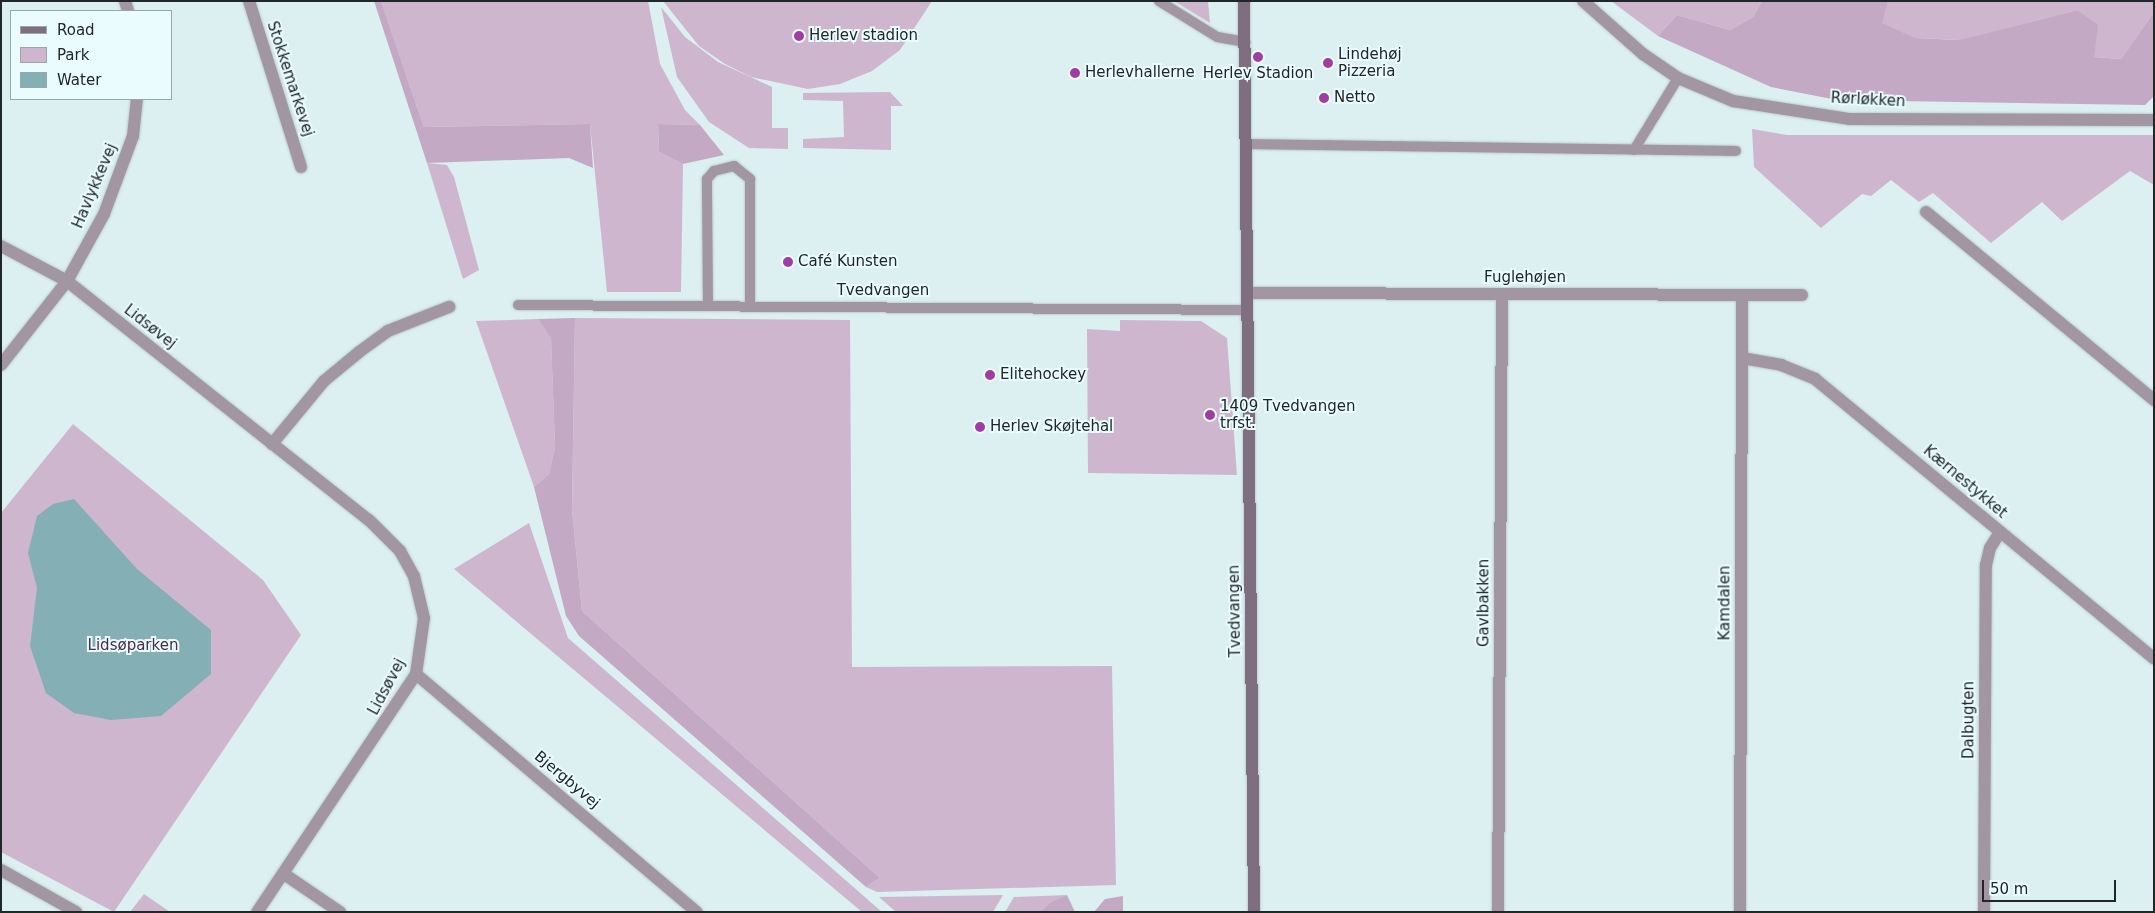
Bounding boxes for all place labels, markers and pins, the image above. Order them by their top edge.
place label: Herlev stadion [809,27,918,45]
marker: Herlev stadion [793,30,805,42]
place label: Lindehøj Pizzeria [1338,45,1402,80]
marker: Herlev Stadion [1252,51,1264,63]
marker: Lindehøj Pizzeria [1322,57,1334,69]
place label: Herlevhallerne [1085,64,1195,82]
place label: Herlev Stadion [1203,65,1313,83]
marker: Herlevhallerne [1069,67,1081,79]
place label: Netto [1334,89,1375,107]
marker: Netto [1318,92,1330,104]
place label: Café Kunsten [798,253,897,271]
marker: Café Kunsten [782,256,794,268]
place label: Elitehockey [1000,366,1086,384]
marker: Elitehockey [984,369,996,381]
place label: 1409 Tvedvangen trfst. [1220,397,1356,432]
marker: 1409 Tvedvangen trfst. [1204,409,1216,421]
place label: Herlev Skøjtehal [990,418,1113,436]
marker: Herlev Skøjtehal [974,421,986,433]

